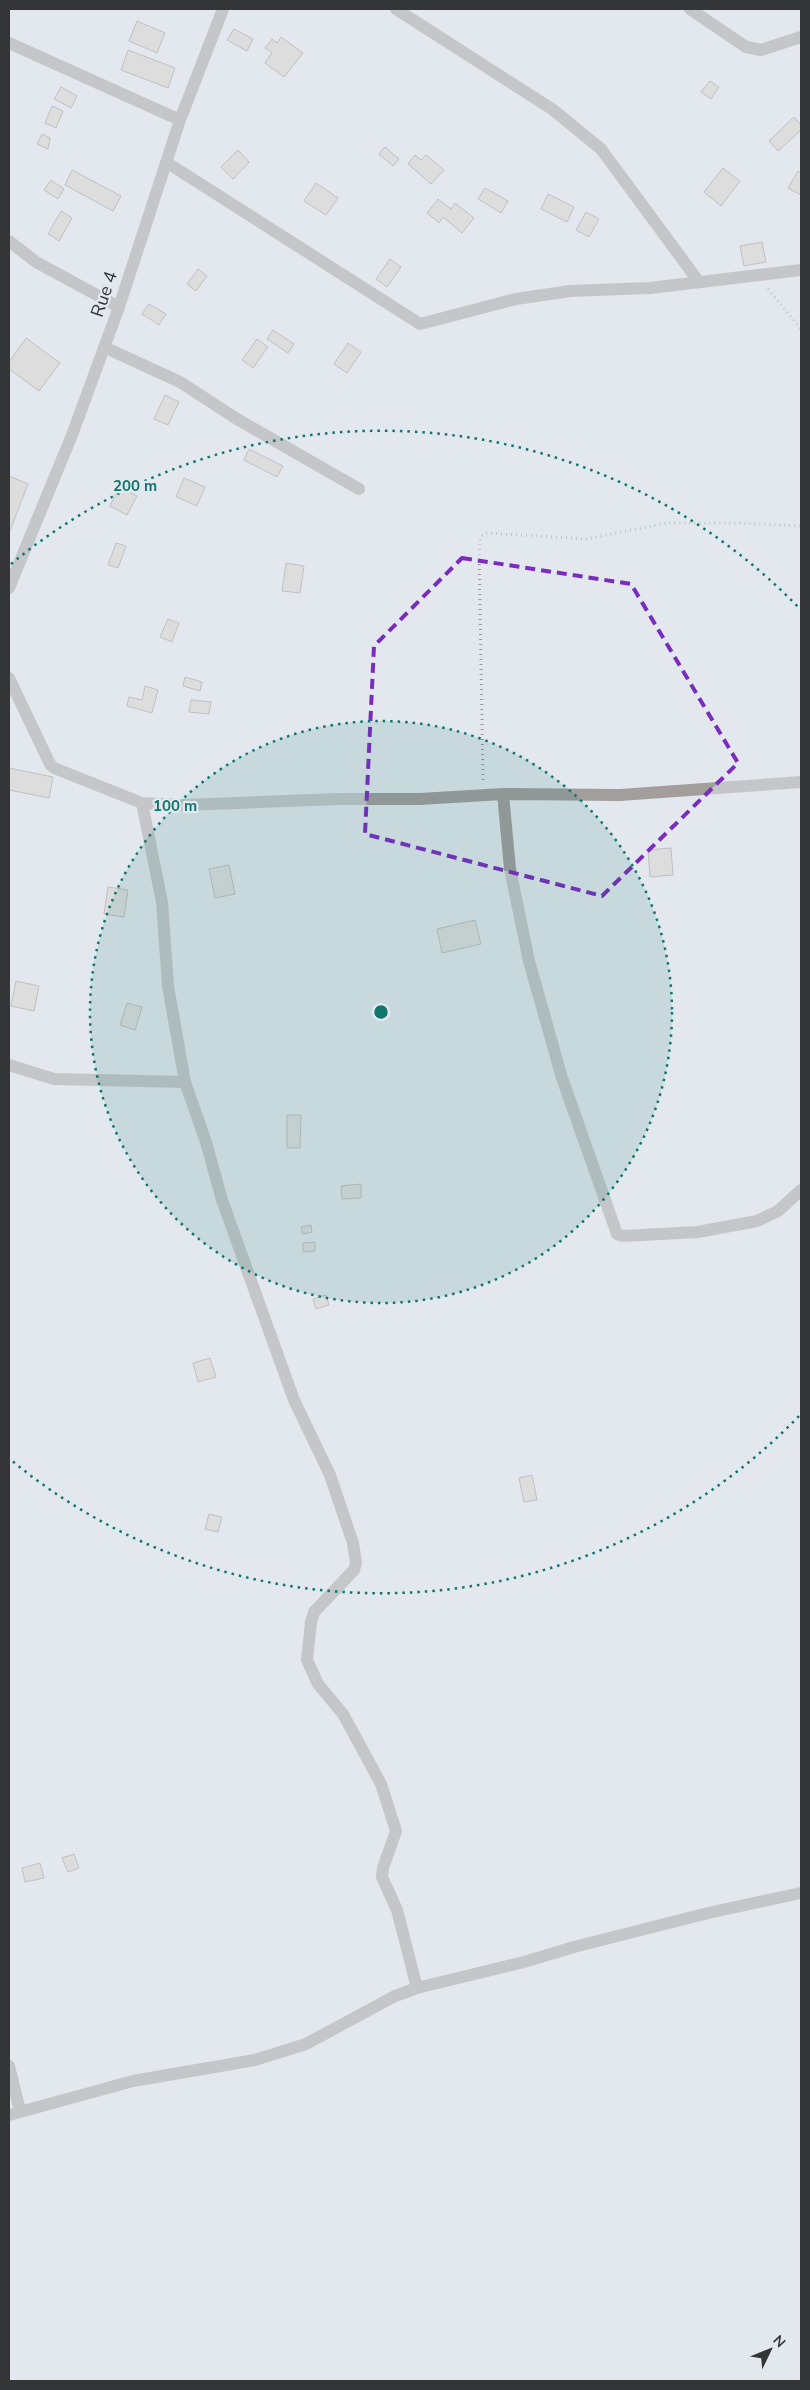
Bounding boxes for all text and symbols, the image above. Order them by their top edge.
street label: Rue 4 [85,268,123,320]
text: 200 m [113,476,157,496]
text: 100 m [153,796,197,816]
centre of rings [372,1003,390,1021]
north arrow [745,2325,795,2375]
text: N [769,2331,790,2352]

